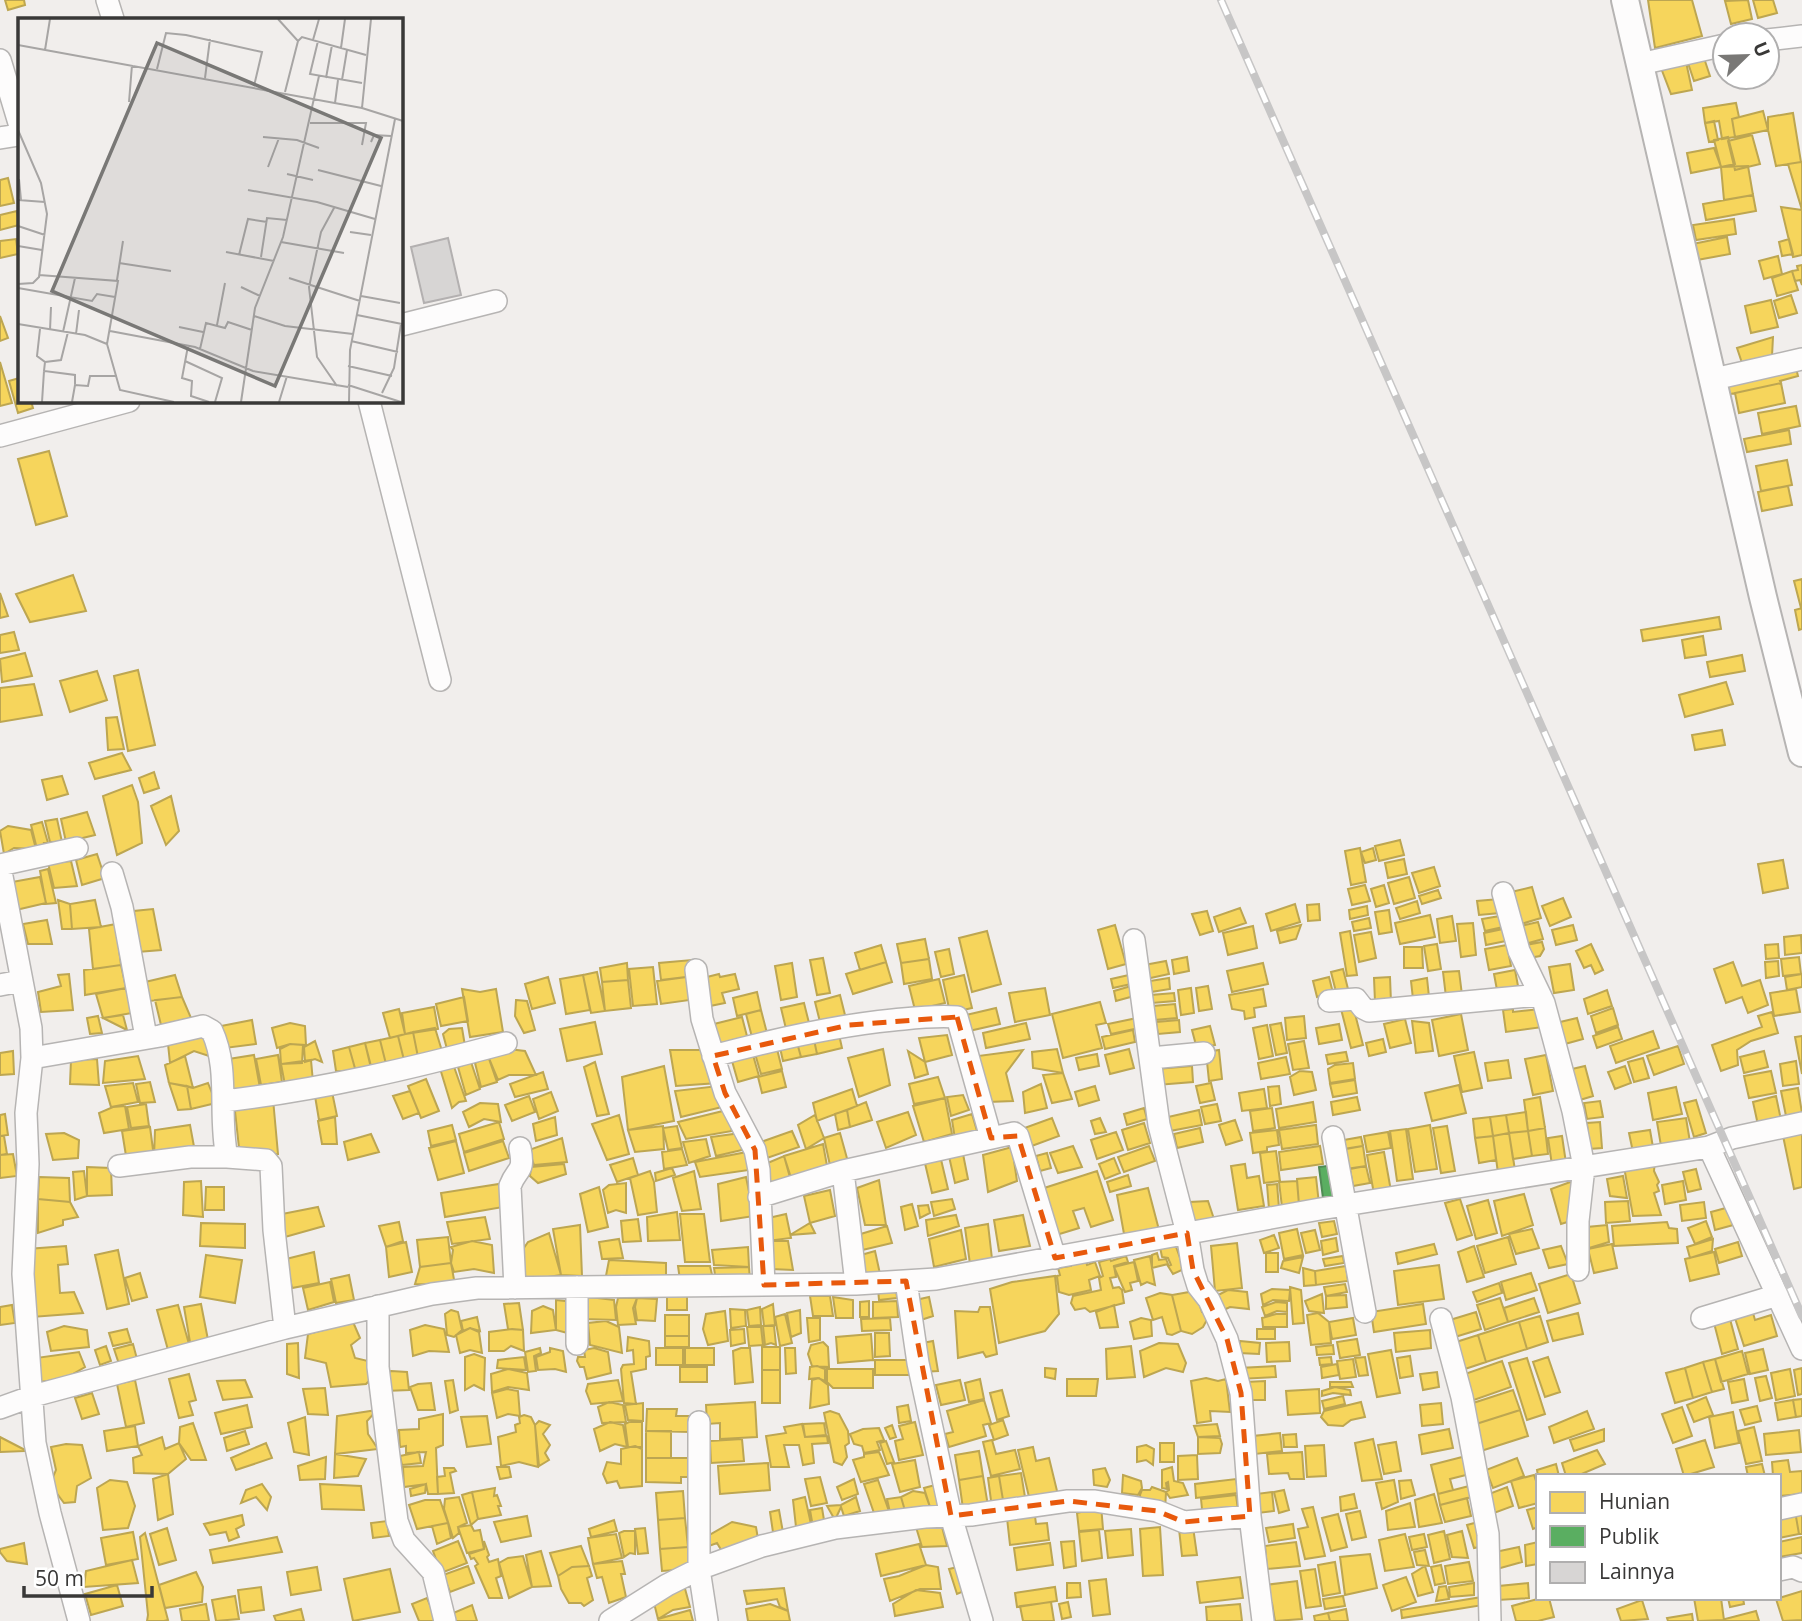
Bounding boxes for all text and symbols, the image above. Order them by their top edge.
inset map [18,18,402,402]
north arrow [1711,21,1781,91]
text: U [1747,38,1776,61]
legend [1536,1474,1781,1600]
text: Hunian [1599,1487,1670,1515]
text: Publik [1599,1522,1659,1550]
scale bar [24,1554,152,1598]
text: Lainnya [1599,1557,1675,1585]
text: 50 m [35,1564,84,1592]

